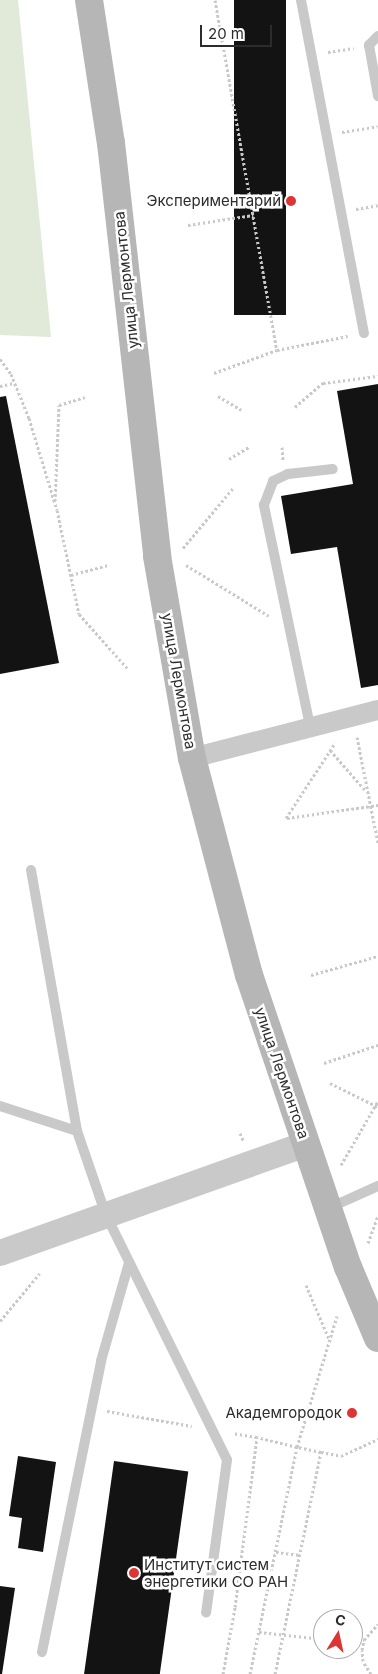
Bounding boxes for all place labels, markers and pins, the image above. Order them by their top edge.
place label: Экспериментарий [147,192,281,210]
marker: Экспериментарий [285,195,297,207]
place label: Академгородок [225,1404,342,1422]
marker: Академгородок [346,1407,358,1419]
place label: Институт систем энергетики СО РАН [144,1555,288,1590]
marker: Институт систем энергетики СО РАН [128,1567,140,1579]

